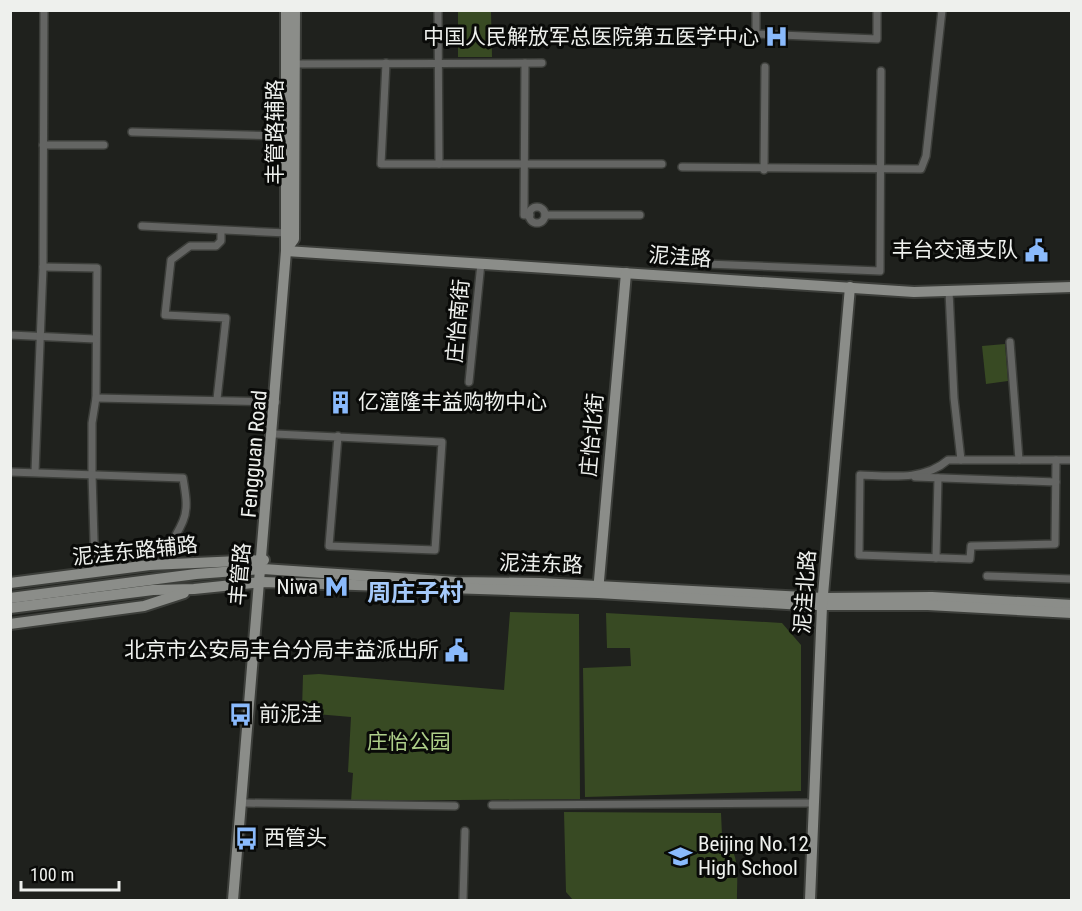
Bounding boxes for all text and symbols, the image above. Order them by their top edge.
hospital icon: 中国人民解放军总医院第五医学中心 [764,24,790,50]
place label: 中国人民解放军总医院第五医学中心 [423,25,759,49]
street label: 丰管路辅路 [263,80,287,185]
public building icon: 丰台交通支队 [1023,237,1049,263]
place label: 丰台交通支队 [892,238,1018,262]
street label: 泥洼路 [648,243,712,271]
street label: 庄怡南街 [442,278,474,364]
street label: Fengguan Road [236,389,272,519]
building icon: 亿潼隆丰益购物中心 [327,389,353,415]
place label: 亿潼隆丰益购物中心 [358,390,547,414]
street label: 庄怡北街 [576,392,608,478]
street label: 泥洼东路辅路 [71,532,199,570]
street label: 丰管路 [225,542,255,606]
street label: 泥洼北路 [790,549,820,635]
street label: 泥洼东路 [499,551,583,577]
metro station icon: Niwa [323,574,349,600]
place label: Niwa [276,575,318,599]
district label: 周庄子村 [367,579,463,607]
public building icon: 北京市公安局丰台分局丰益派出所 [444,637,470,663]
place label: 北京市公安局丰台分局丰益派出所 [124,638,439,662]
bus stop icon: 前泥洼 [228,701,254,727]
place label: 前泥洼 [259,702,322,726]
park label: 庄怡公园 [367,730,451,754]
bus stop icon: 西管头 [233,825,259,851]
place label: 西管头 [264,826,327,850]
place label: Beijing No.12 High School [698,832,809,880]
school or university icon: Beijing No.12 High School [667,843,693,869]
scale bar [21,854,118,892]
text: 100 m [30,864,74,885]

